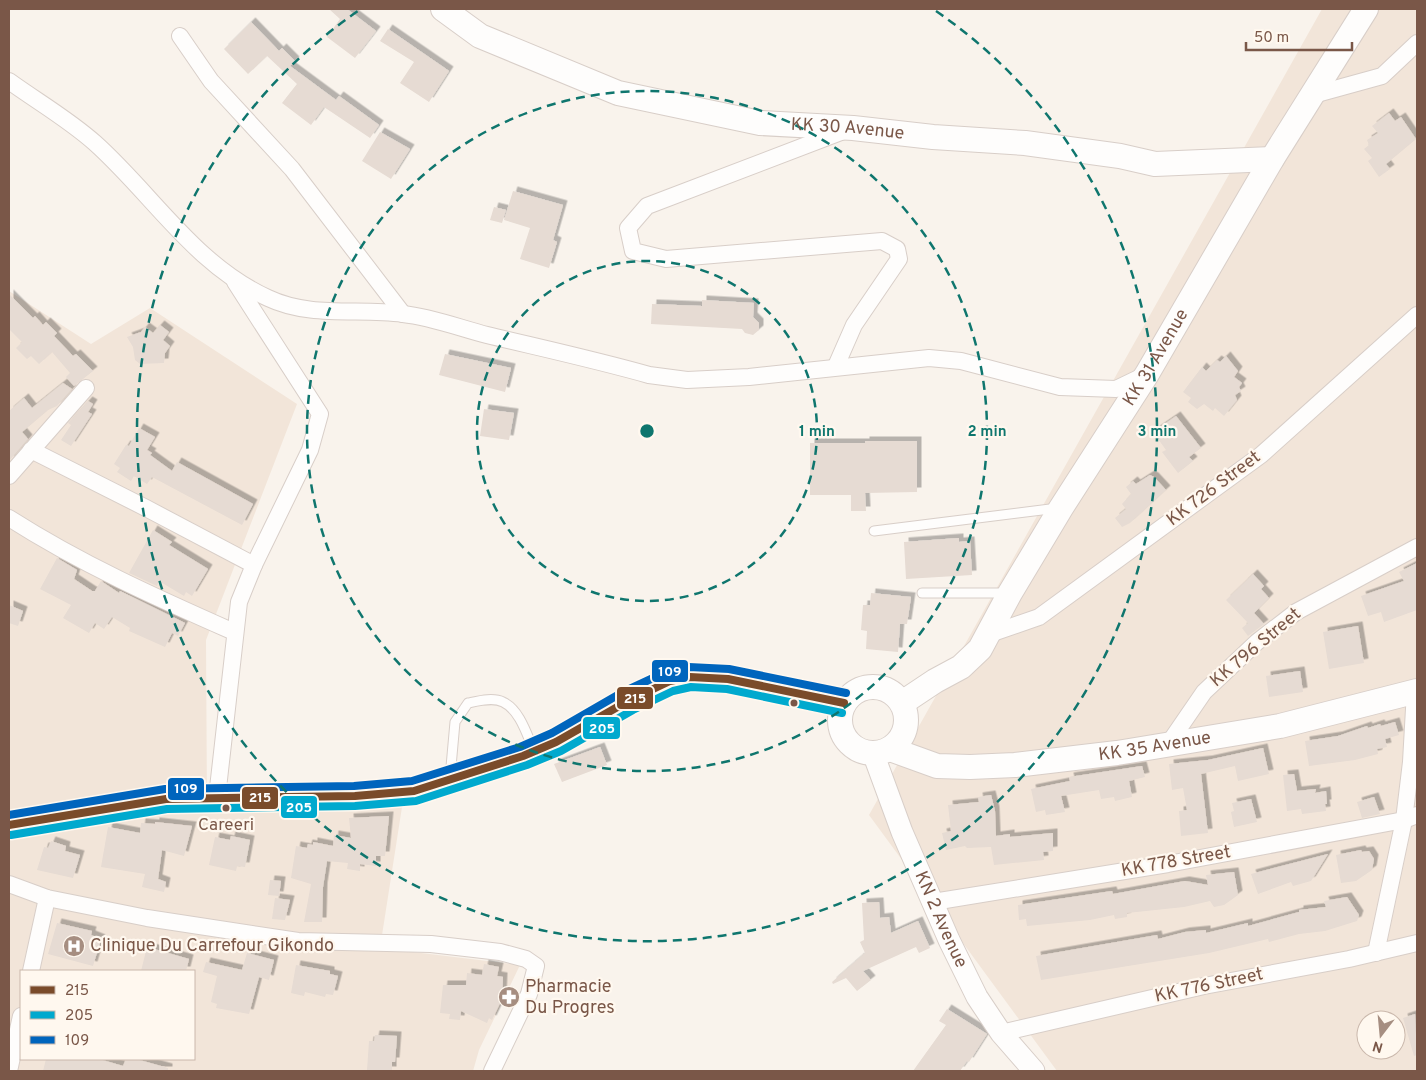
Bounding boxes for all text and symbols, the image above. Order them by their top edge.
scale bar [1246,20,1352,52]
text: 50 m [1254,29,1289,48]
street label: KK 30 Avenue [790,113,906,145]
street label: KK 31 Avenue [1118,305,1194,410]
centre of rings [638,422,656,440]
text: 1 min [799,423,835,442]
text: 2 min [967,423,1007,442]
text: 3 min [1137,423,1177,442]
street label: KK 726 Street [1162,446,1266,532]
street label: KK 796 Street [1206,603,1306,693]
line badge: 109 [651,659,689,683]
text: 109 [658,664,682,681]
line badge: 215 [616,686,654,710]
text: 215 [624,691,646,708]
unlabelled marker [789,698,799,708]
line badge: 205 [582,716,621,740]
text: 205 [589,721,615,738]
street label: KK 35 Avenue [1097,726,1213,767]
line badge: 109 [167,777,205,801]
text: 109 [174,781,198,798]
line badge: 215 [241,786,279,810]
text: 215 [249,790,271,807]
line badge: 205 [280,795,318,819]
text: 205 [286,800,312,817]
marker: Careeri [221,803,231,813]
place label: Careeri [198,815,254,837]
street label: KK 778 Street [1119,841,1233,883]
street label: KN 2 Avenue [909,868,972,972]
hospital icon: Clinique Du Carrefour Gikondo [62,934,86,958]
place label: Clinique Du Carrefour Gikondo [90,935,334,958]
street label: KK 776 Street [1153,963,1265,1009]
legend [20,970,195,1060]
place label: Pharmacie Du Progres [525,976,615,1020]
text: 215 [65,982,89,1001]
pharmacy icon: Pharmacie Du Progres [497,985,521,1009]
text: 205 [65,1007,93,1026]
north arrow [1356,1010,1406,1060]
text: 109 [65,1032,89,1051]
text: N [1371,1036,1385,1056]

